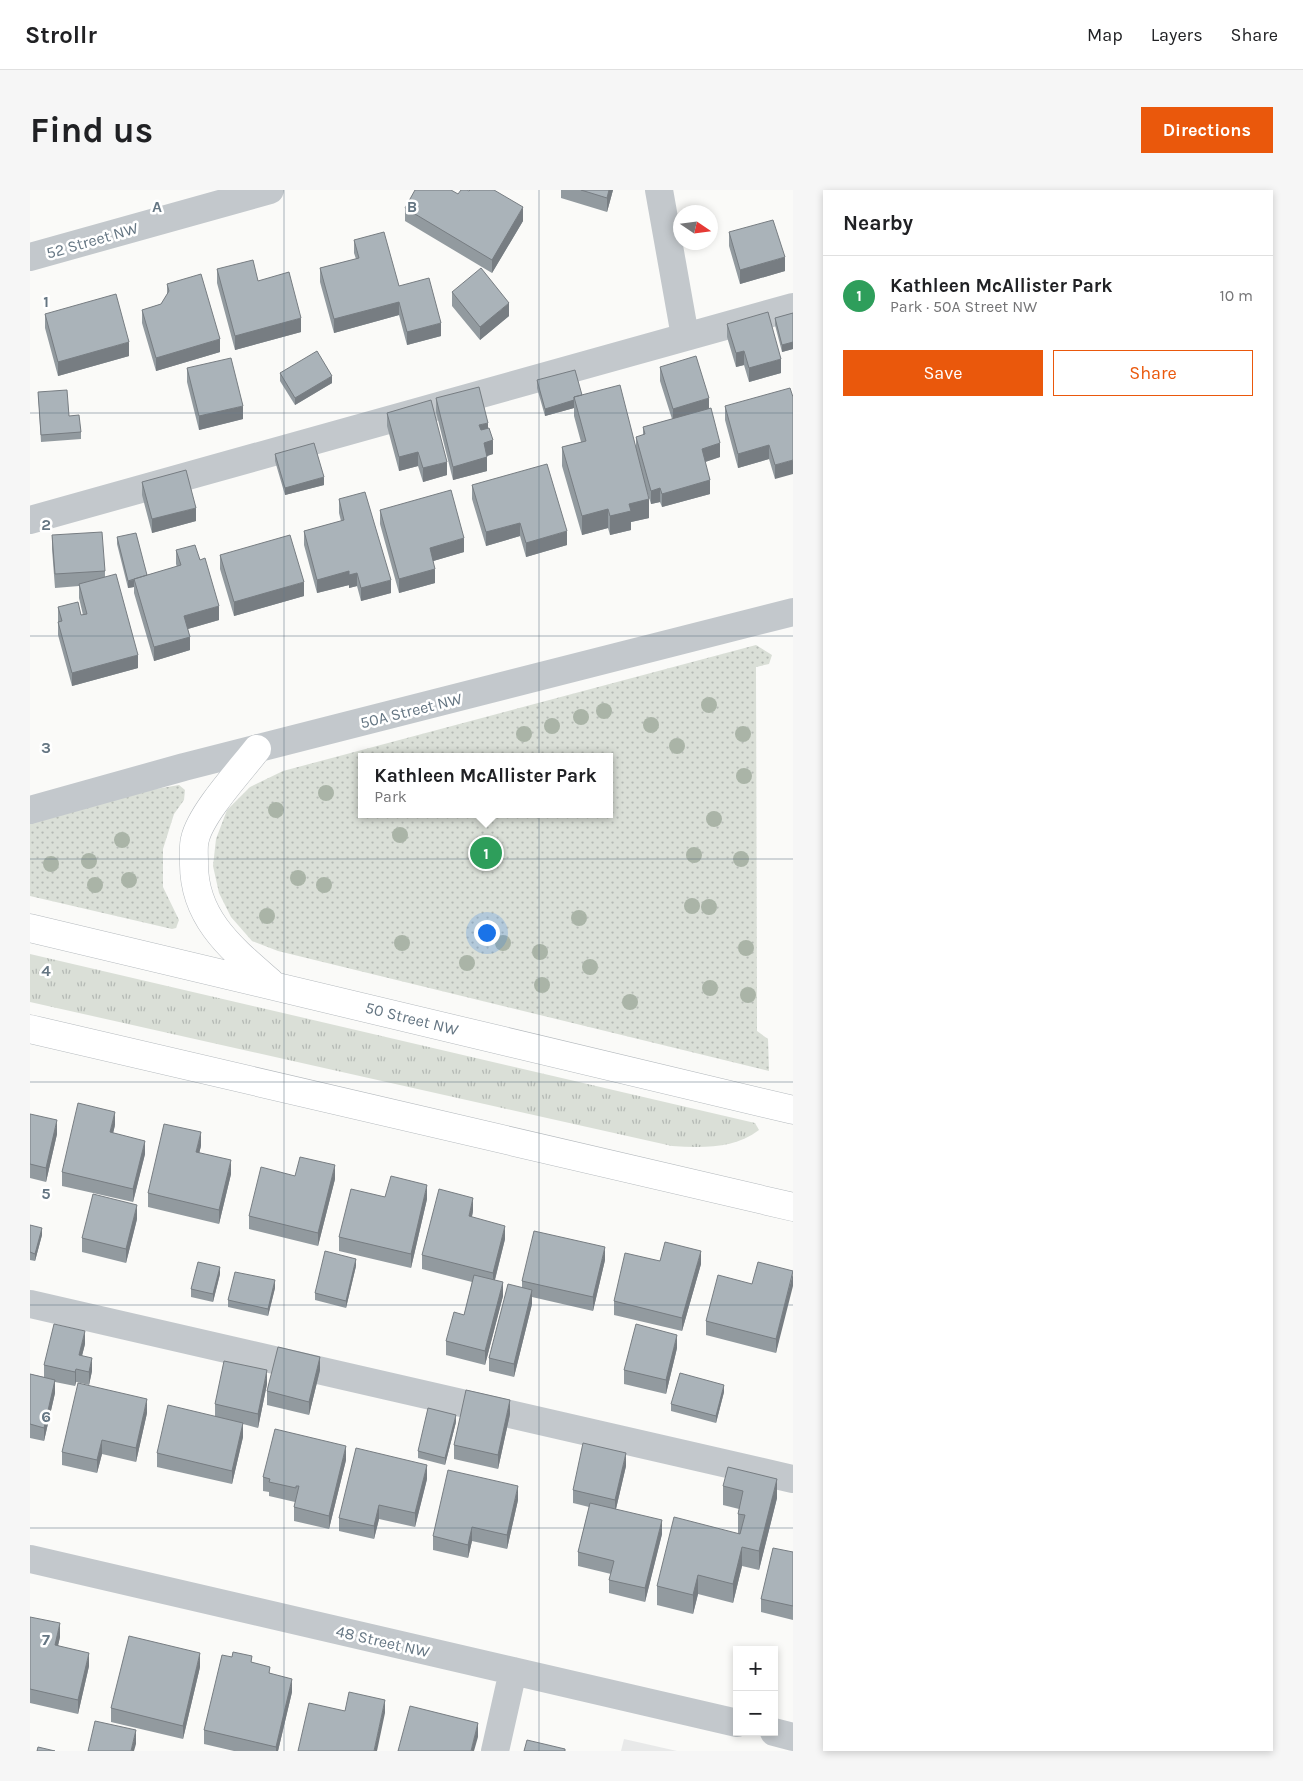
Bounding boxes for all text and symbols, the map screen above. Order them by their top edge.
text: Strollr [25,21,97,49]
text: Map [1087,24,1123,46]
text: Layers [1151,24,1203,46]
text: Share [1231,24,1278,46]
button: Directions [1141,107,1273,153]
text: Find us [30,110,153,151]
text: A [152,197,162,216]
text: B [407,197,417,216]
north arrow [673,205,718,250]
text: Nearby [843,211,913,235]
street label: 52 Street NW [44,218,141,263]
text: Kathleen McAllister Park [890,275,1113,297]
text: 1 [856,286,862,305]
text: 10 m [1219,286,1253,305]
text: 1 [43,292,49,311]
text: Park · 50A Street NW [890,297,1037,316]
button: Save [843,350,1043,396]
button: Share [1053,350,1253,396]
text: 2 [41,515,51,534]
street label: 50A Street NW [358,688,465,732]
text: 3 [41,738,51,757]
popup [358,753,613,818]
text: Kathleen McAllister Park [374,765,597,787]
text: Park [374,787,407,806]
pin: 1 [470,834,502,872]
your location [474,920,500,946]
text: 4 [41,961,51,980]
street label: 50 Street NW [363,998,461,1039]
text: 5 [41,1184,51,1203]
text: 6 [41,1407,51,1426]
street label: 48 Street NW [334,1621,432,1662]
text: 7 [42,1630,50,1649]
map controls [733,1646,778,1736]
button: + [733,1646,778,1691]
button: − [733,1691,778,1736]

